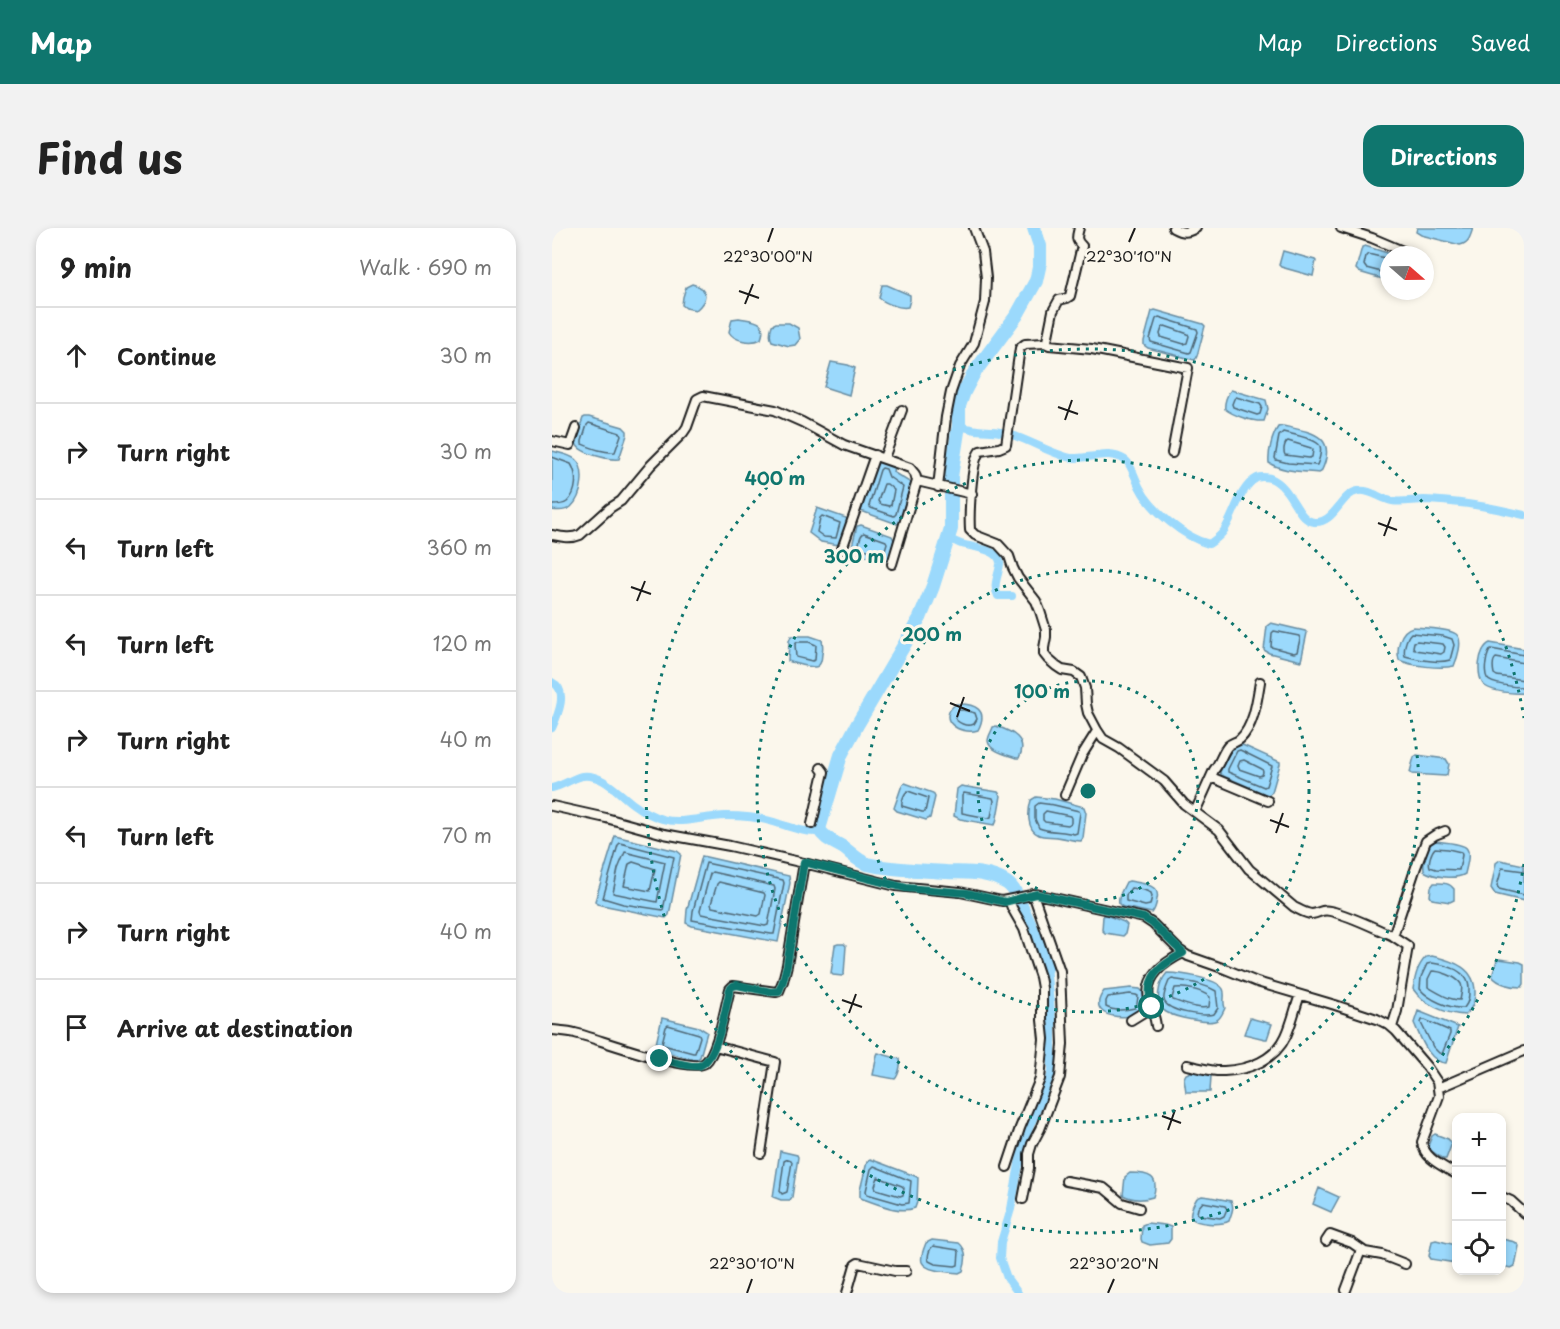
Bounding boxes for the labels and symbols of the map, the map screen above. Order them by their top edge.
text: 22°30'00"N [723,244,813,267]
text: 22°30'10"N [1086,244,1172,267]
north arrow [1380,246,1434,300]
text: 400 m [745,464,805,491]
text: 300 m [824,542,884,569]
text: 200 m [902,620,962,647]
text: 100 m [1014,677,1070,704]
centre of rings [1078,781,1098,801]
route start [1138,993,1164,1019]
route end [646,1045,672,1071]
text: 22°30'10"N [709,1251,795,1274]
text: 22°30'20"N [1069,1251,1159,1274]

